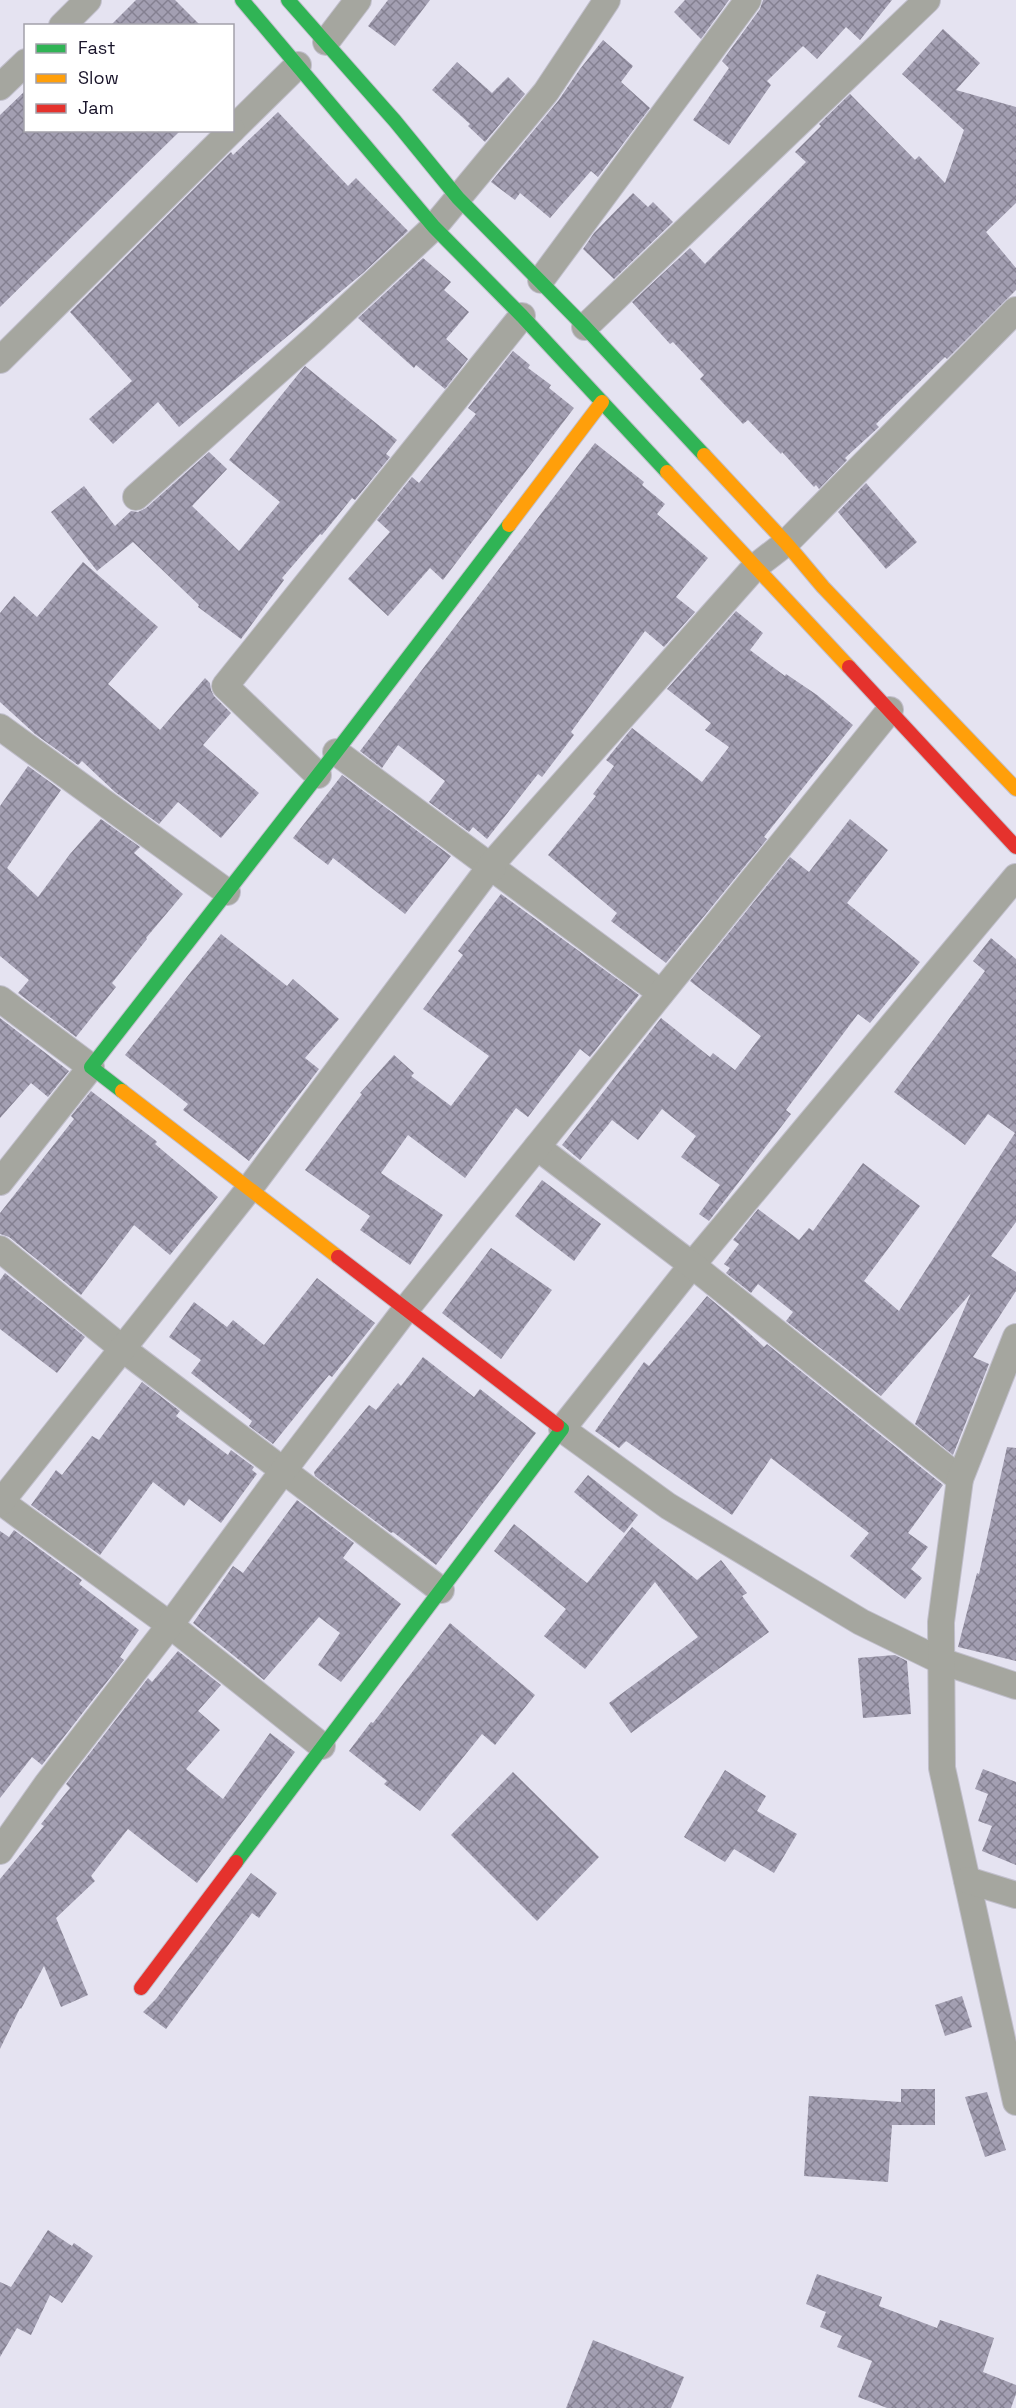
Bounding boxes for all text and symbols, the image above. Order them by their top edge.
legend [24,24,234,132]
text: Fast [78,36,115,59]
text: Slow [78,66,119,89]
text: Jam [78,96,114,119]

